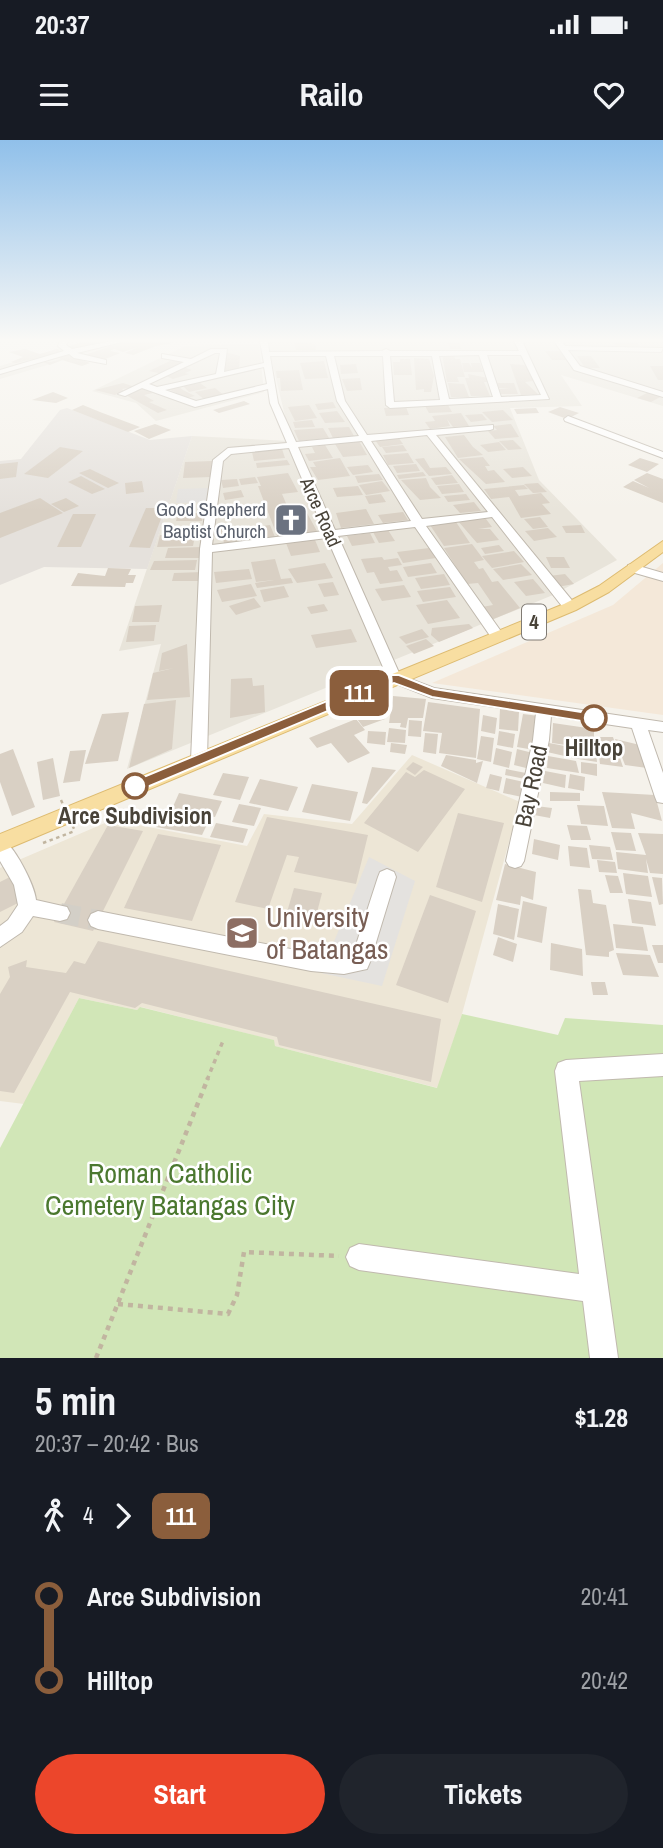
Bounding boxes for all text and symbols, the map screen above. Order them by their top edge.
text: 20:37 [35,7,90,42]
text: Railo [299,73,364,116]
icon: menu [35,76,73,114]
icon: heart [590,76,628,114]
street label: Arce Road [294,472,348,551]
place label: Good Shepherd Baptist Church [156,496,266,544]
church icon: Good Shepherd Baptist Church [272,501,310,539]
road number: 4 [522,604,546,640]
line badge: 111 [319,670,399,716]
text: 111 [344,677,374,709]
marker: Hilltop [581,705,607,731]
place label: Hilltop [565,732,623,763]
street label: Bay Road [507,742,554,830]
marker: Arce Subdivision [122,773,148,799]
place label: Arce Subdivision [58,800,212,831]
place label: University of Batangas [266,898,389,968]
school or university icon: University of Batangas [223,914,261,952]
park label: Roman Catholic Cemetery Batangas City [45,1154,296,1224]
text: 5 min [35,1376,116,1427]
text: $1.28 [575,1400,628,1435]
text: 20:37 – 20:42 · Bus [35,1428,199,1459]
icon: walk [35,1497,73,1535]
icon: forward [104,1497,142,1535]
text: 4 [83,1500,94,1531]
text: 111 [166,1500,196,1532]
text: Arce Subdivision [87,1579,261,1614]
text: 20:41 [581,1581,628,1612]
text: Hilltop [87,1663,153,1698]
text: 20:42 [581,1665,628,1696]
button: Start [35,1754,325,1834]
button: Tickets [339,1754,628,1834]

